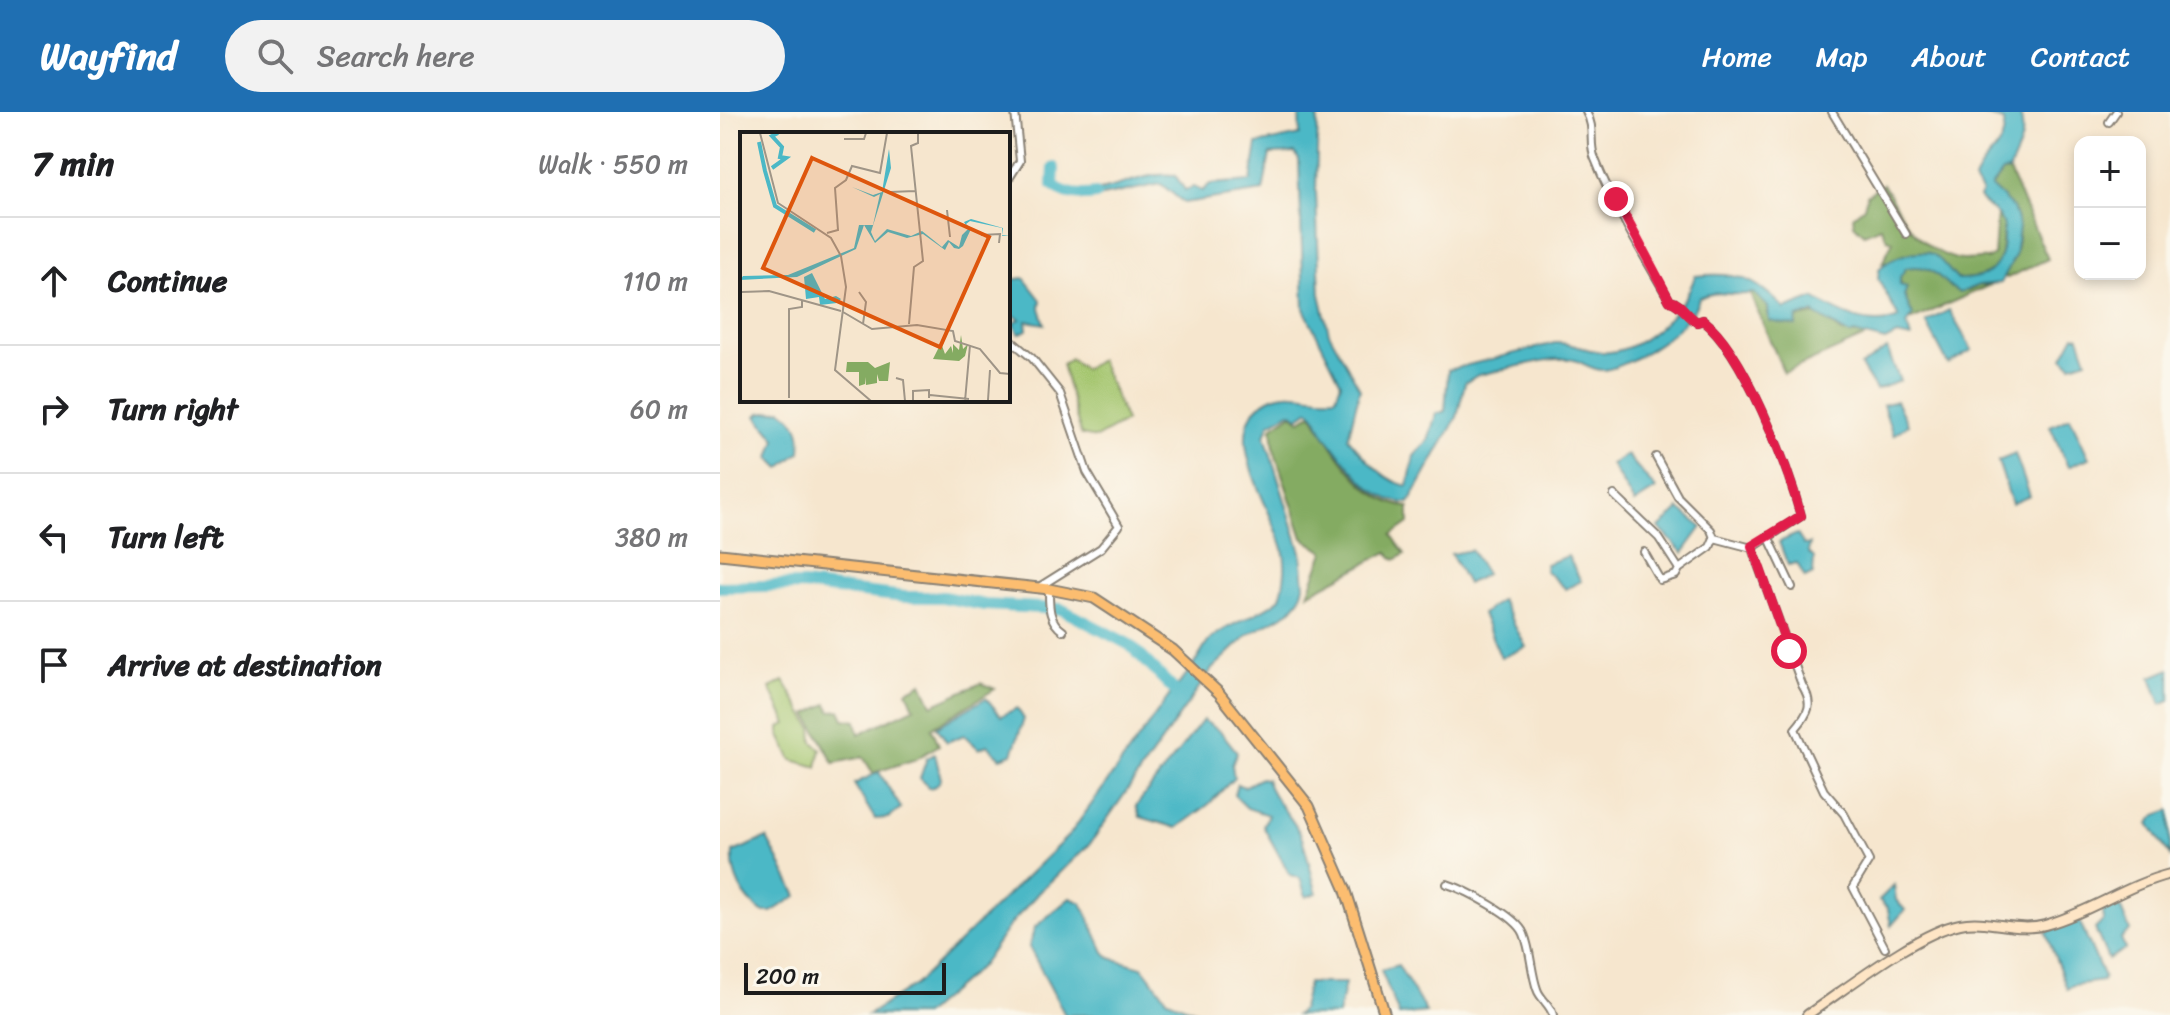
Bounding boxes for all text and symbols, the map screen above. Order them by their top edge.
search box [225,20,785,92]
text: Wayfind [40,23,177,90]
text: Search here [317,29,475,83]
text: Home [1702,32,1772,81]
text: Map [1816,32,1867,81]
text: About [1911,32,1987,81]
text: Contact [2031,32,2130,81]
icon: search [253,34,297,78]
inset map [740,132,1010,402]
text: 7 min [32,134,114,194]
map controls [2074,136,2146,280]
button: + [2074,136,2146,208]
text: Walk · 550 m [538,141,688,187]
route end [1598,181,1634,217]
button: − [2074,208,2146,280]
text: Continue [108,254,227,308]
text: 110 m [623,258,688,304]
icon: ahead [32,259,76,303]
text: Turn right [108,382,238,436]
text: 60 m [630,386,688,432]
icon: right [32,387,76,431]
text: Turn left [108,510,224,564]
text: 380 m [615,514,688,560]
icon: left [32,515,76,559]
route start [1771,633,1807,669]
text: Arrive at destination [108,638,382,692]
icon: arrive [32,643,76,687]
text: 200 m [756,957,819,996]
scale bar [744,959,946,995]

